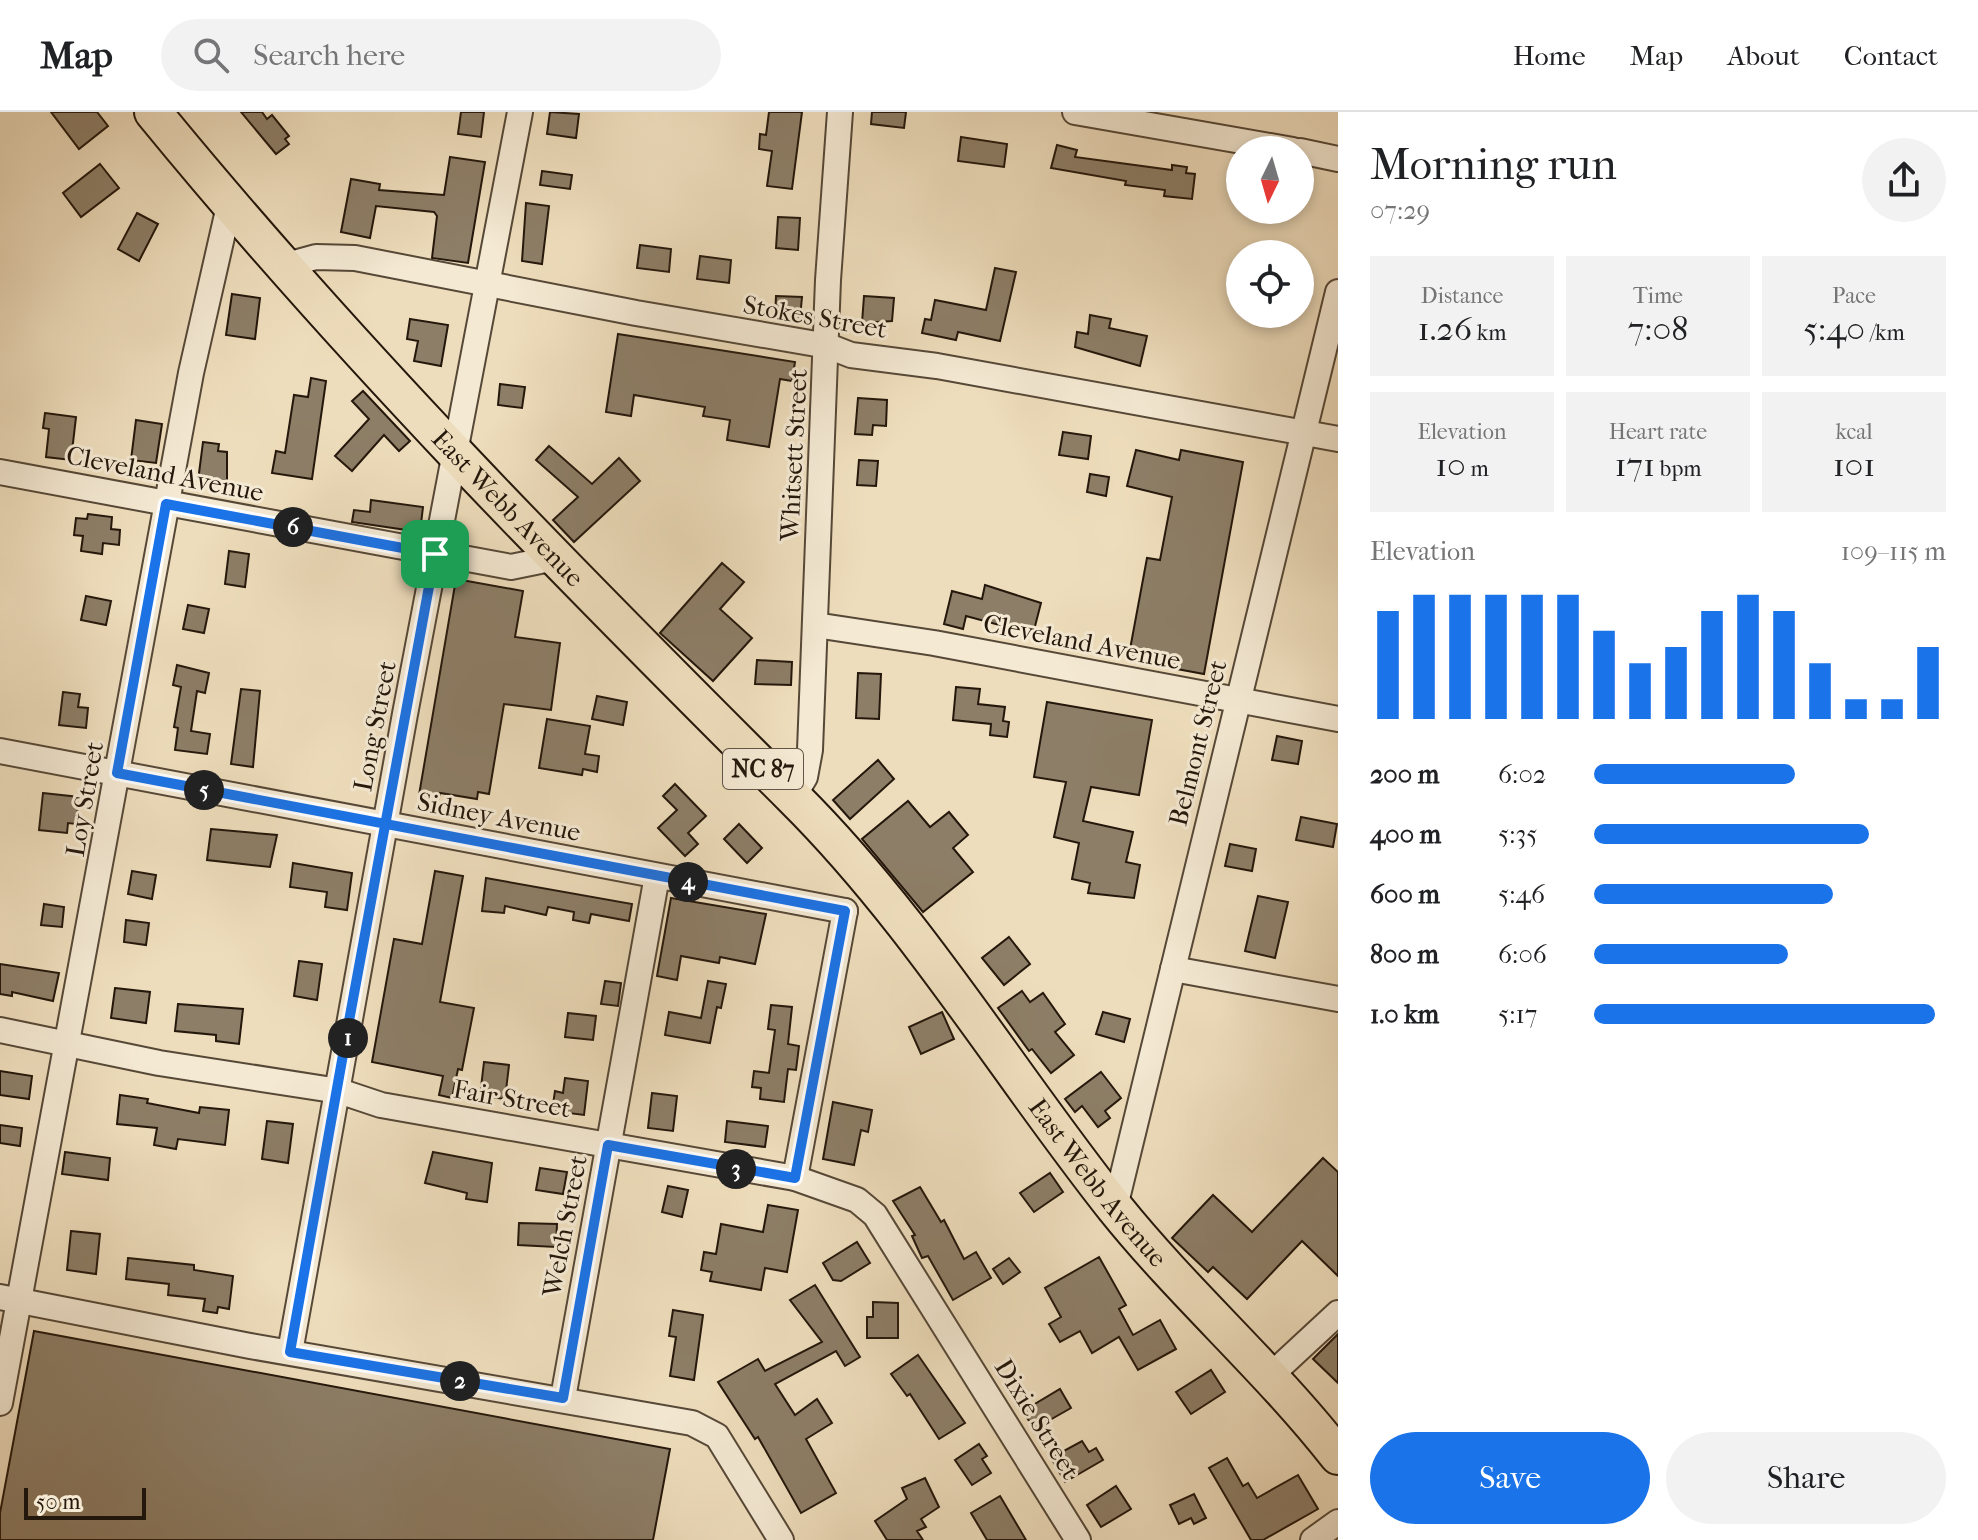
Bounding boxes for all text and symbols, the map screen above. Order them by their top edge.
search box [161,19,721,91]
text: Map [40,33,113,78]
icon: search [189,33,233,77]
text: Search here [253,38,405,73]
text: Home [1513,39,1586,72]
text: Map [1630,39,1683,72]
text: About [1727,39,1800,72]
text: Contact [1844,39,1938,72]
north arrow [1226,136,1314,224]
map controls [1226,136,1314,328]
button: share [1862,138,1946,222]
text: Morning run [1370,139,1617,190]
text: 07:29 [1370,195,1430,226]
button: locate [1226,240,1314,328]
text: Distance [1421,283,1503,309]
text: Time [1633,283,1683,309]
text: Pace [1832,283,1876,309]
street label: Stokes Street [741,289,890,345]
text: 1.26 [1418,309,1472,349]
text: 7:08 [1628,309,1688,349]
text: 5:40 [1803,309,1865,349]
text: km [1472,320,1506,346]
text: /km [1865,320,1905,346]
street label: Whitsett Street [774,368,814,543]
text: Elevation [1418,419,1506,445]
text: Heart rate [1609,419,1707,445]
text: kcal [1835,419,1873,445]
street label: East Webb Avenue [426,423,591,593]
street label: Cleveland Avenue [64,440,266,508]
text: 10 [1435,445,1466,485]
text: 171 [1614,445,1655,485]
text: 101 [1833,445,1875,485]
text: m [1466,456,1489,482]
text: bpm [1655,456,1702,482]
pin: 6 [273,507,313,547]
text: 6 [287,514,299,540]
pin [401,520,469,588]
icon: arrive [413,532,457,576]
text: Elevation [1370,536,1475,567]
text: 109–115 m [1841,536,1946,567]
street label: Cleveland Avenue [981,608,1183,676]
street label: Belmont Street [1162,656,1234,829]
street label: Long Street [347,658,403,794]
street label: Loy Street [60,738,110,859]
road number: NC 87 [723,749,803,789]
text: 200 m [1370,759,1439,790]
text: 6:02 [1498,759,1546,790]
pin: 5 [184,770,224,810]
text: 5 [199,777,209,803]
street label: Sidney Avenue [415,786,583,848]
text: 400 m [1370,819,1441,850]
text: 5:35 [1498,819,1537,850]
pin: 4 [668,862,708,902]
text: 4 [682,869,695,895]
text: 600 m [1370,879,1440,910]
text: 5:46 [1498,879,1545,910]
text: 800 m [1370,939,1439,970]
text: 6:06 [1498,939,1547,970]
text: 1.0 km [1370,999,1439,1030]
text: 5:17 [1498,999,1537,1030]
pin: 1 [328,1018,368,1058]
text: 1 [344,1025,352,1051]
street label: Fair Street [451,1073,574,1125]
street label: East Webb Avenue [1022,1092,1174,1273]
pin: 3 [716,1149,756,1189]
street label: Welch Street [536,1152,594,1300]
text: 3 [731,1156,741,1182]
street label: Dixie Street [988,1353,1086,1485]
pin: 2 [440,1361,480,1401]
text: 2 [454,1368,466,1394]
button: Save [1370,1432,1650,1524]
button: Share [1666,1432,1946,1524]
scale bar [24,1484,146,1520]
text: 50 m [36,1489,81,1515]

